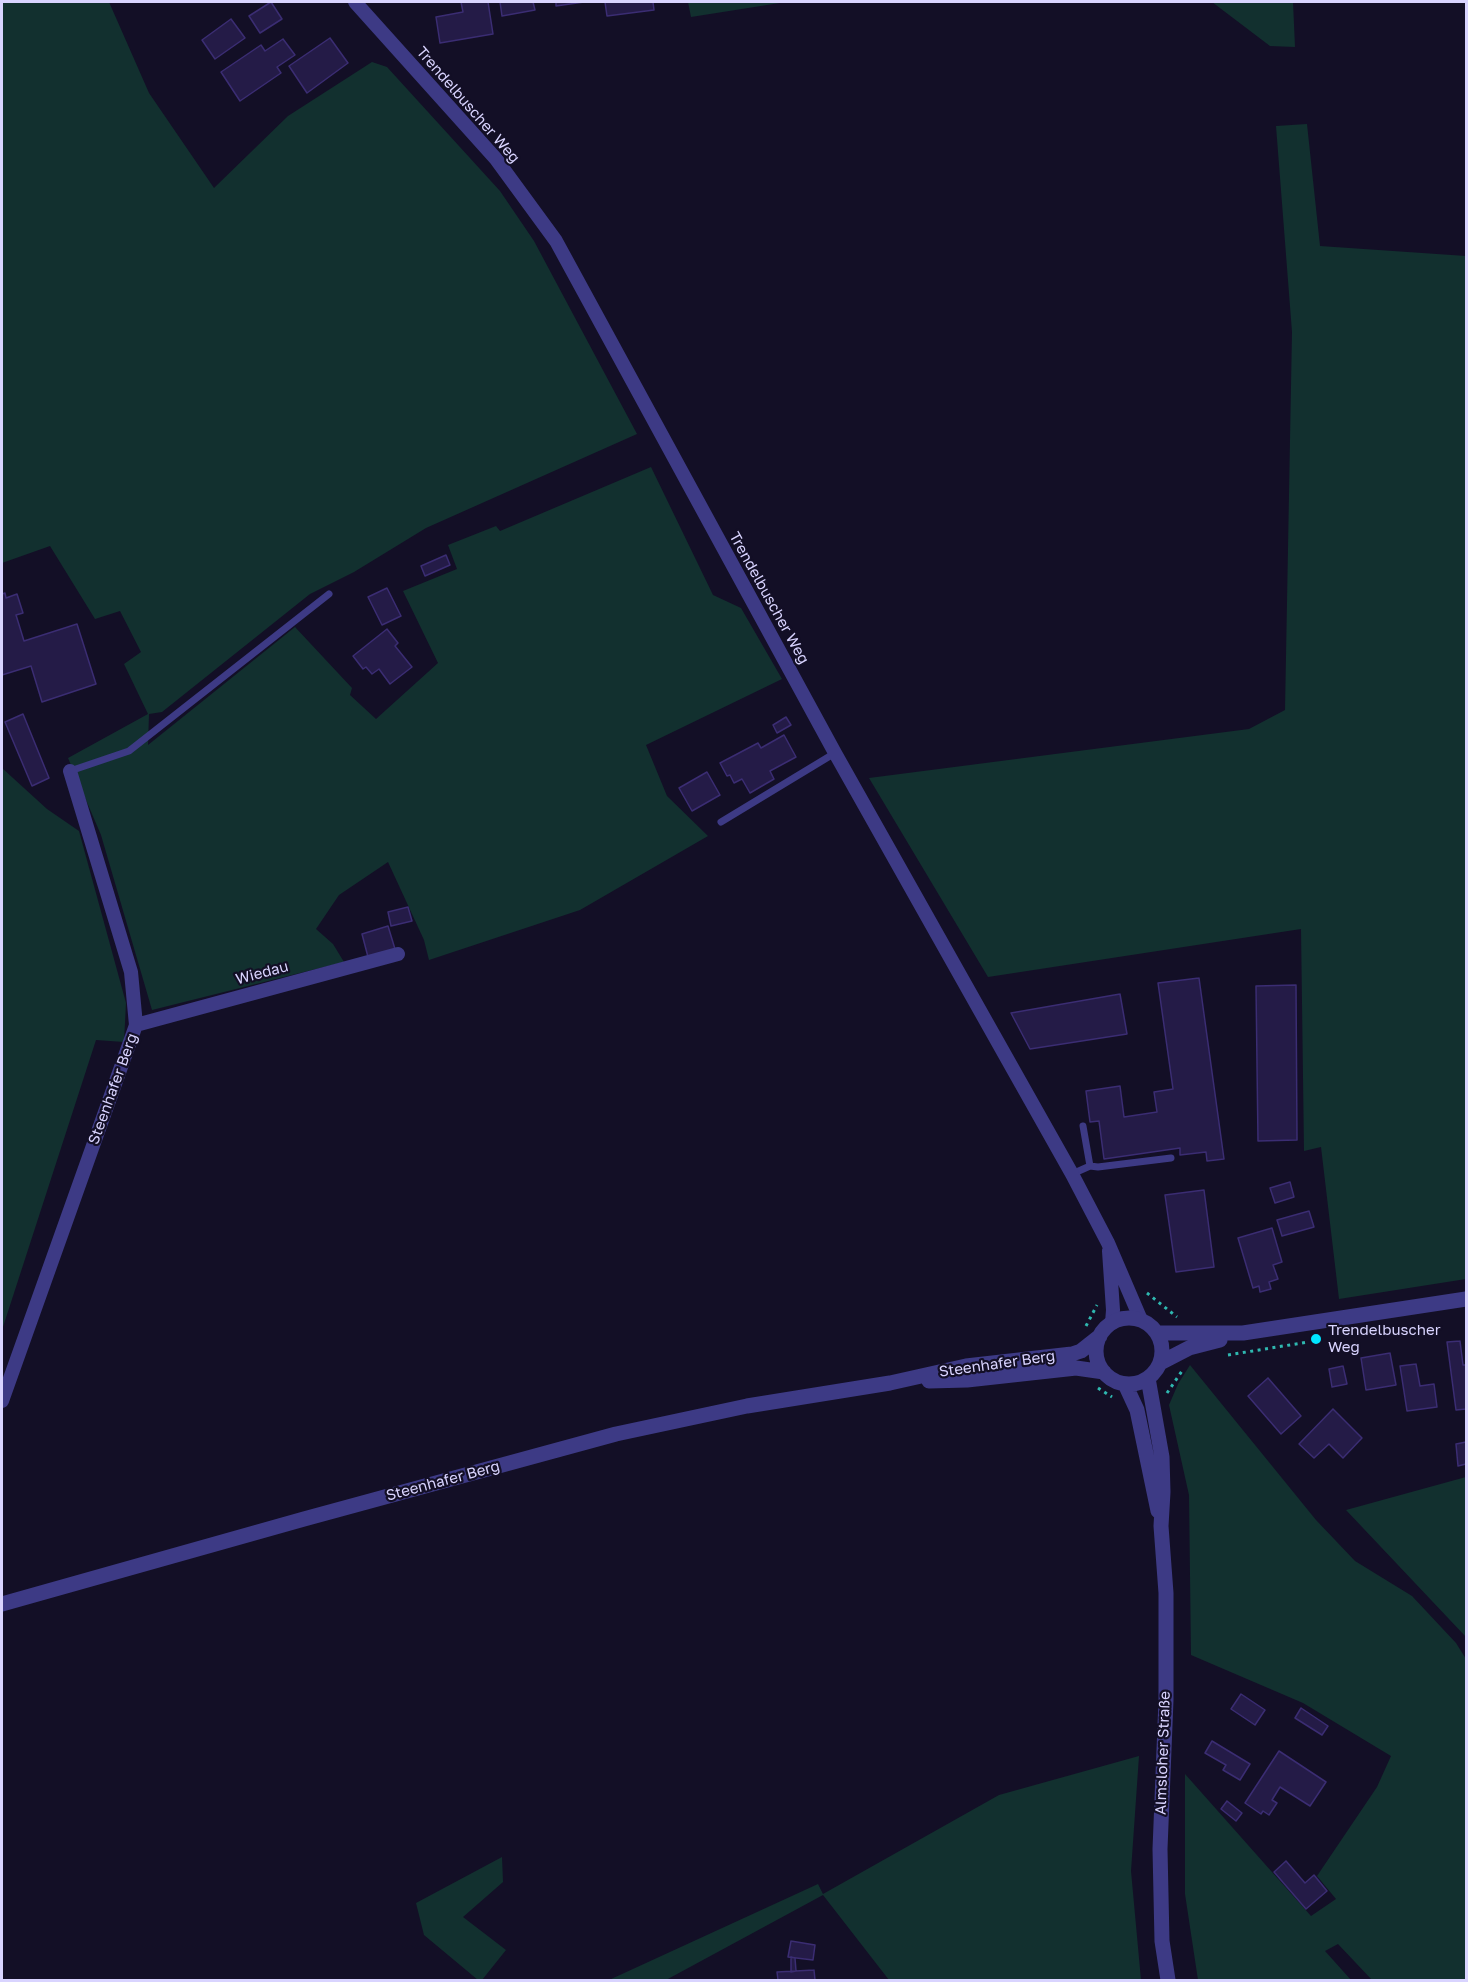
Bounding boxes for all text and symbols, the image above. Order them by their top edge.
street label: Trendelbuscher Weg [413,43,523,167]
street label: Trendelbuscher Weg [725,529,813,667]
street label: Wiedau [234,957,290,989]
street label: Steenhafer Berg [85,1031,141,1147]
place label: Trendelbuscher Weg [1328,1321,1440,1356]
marker: Trendelbuscher Weg [1309,1332,1323,1346]
street label: Steenhafer Berg [938,1347,1056,1381]
street label: Steenhafer Berg [384,1457,502,1505]
street label: Almsloher Straße [1152,1691,1174,1815]

